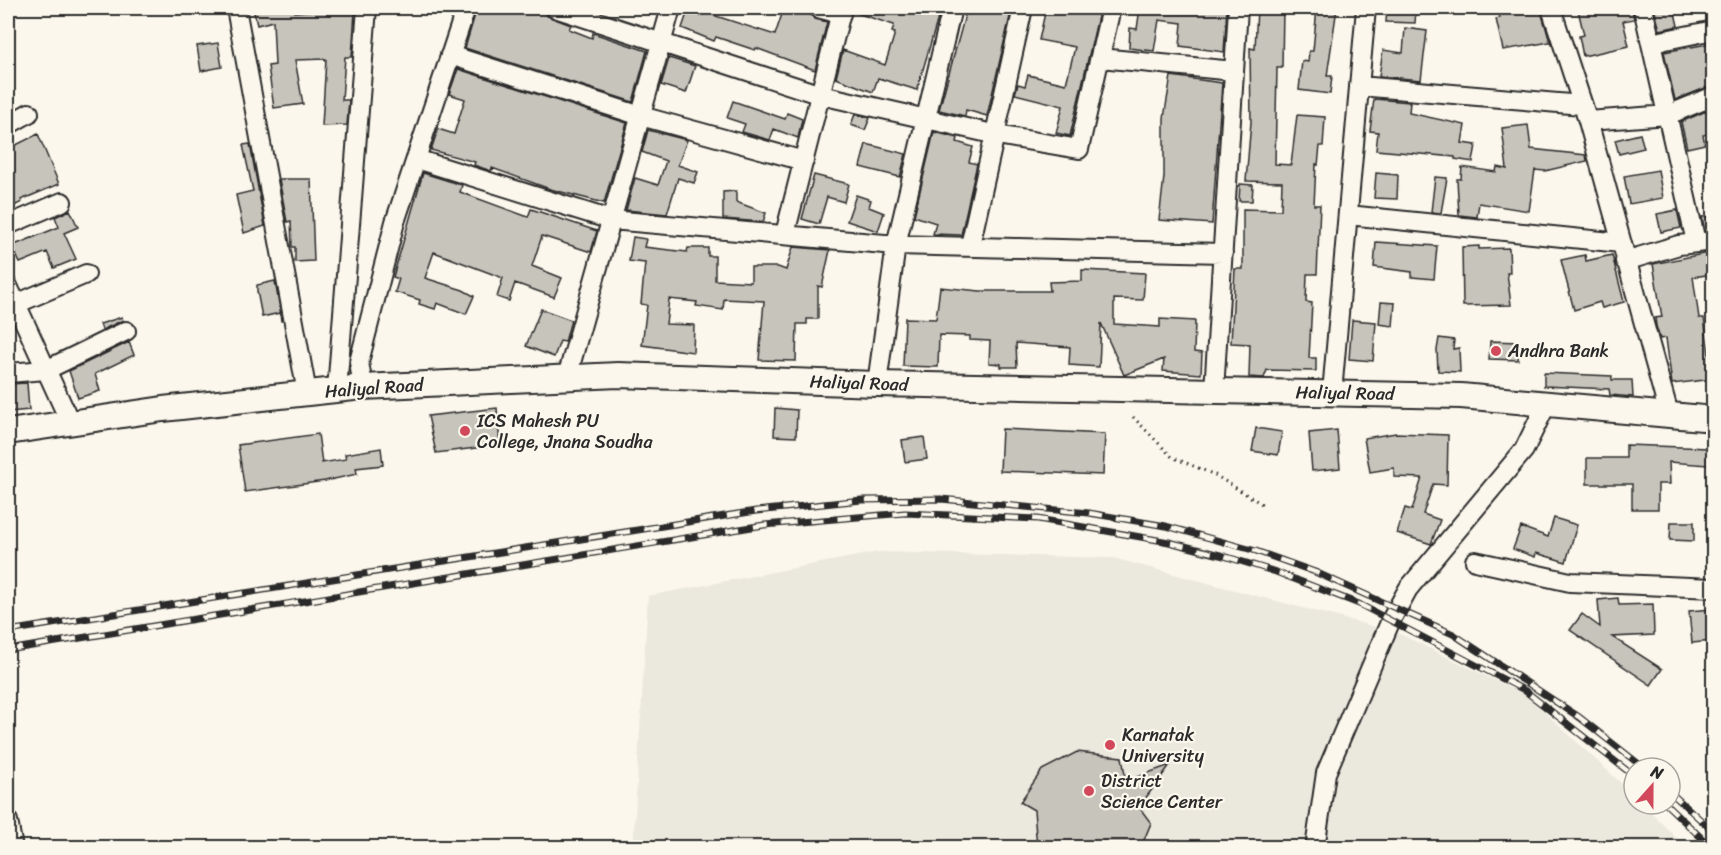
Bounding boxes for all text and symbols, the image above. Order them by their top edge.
place label: Andhra Bank [1507,335,1609,367]
marker: Andhra Bank [1489,344,1503,358]
street label: Haliyal Road [809,365,910,401]
street label: Haliyal Road [324,368,426,407]
street label: Haliyal Road [1295,376,1396,410]
place label: ICS Mahesh PU College, Jnana Soudha [476,405,654,458]
marker: ICS Mahesh PU College, Jnana Soudha [458,424,472,438]
place label: Karnatak University [1122,719,1205,772]
marker: Karnatak University [1103,738,1117,752]
north arrow [1622,756,1682,816]
text: N [1646,757,1668,788]
place label: District Science Center [1101,765,1224,818]
marker: District Science Center [1082,784,1096,798]

